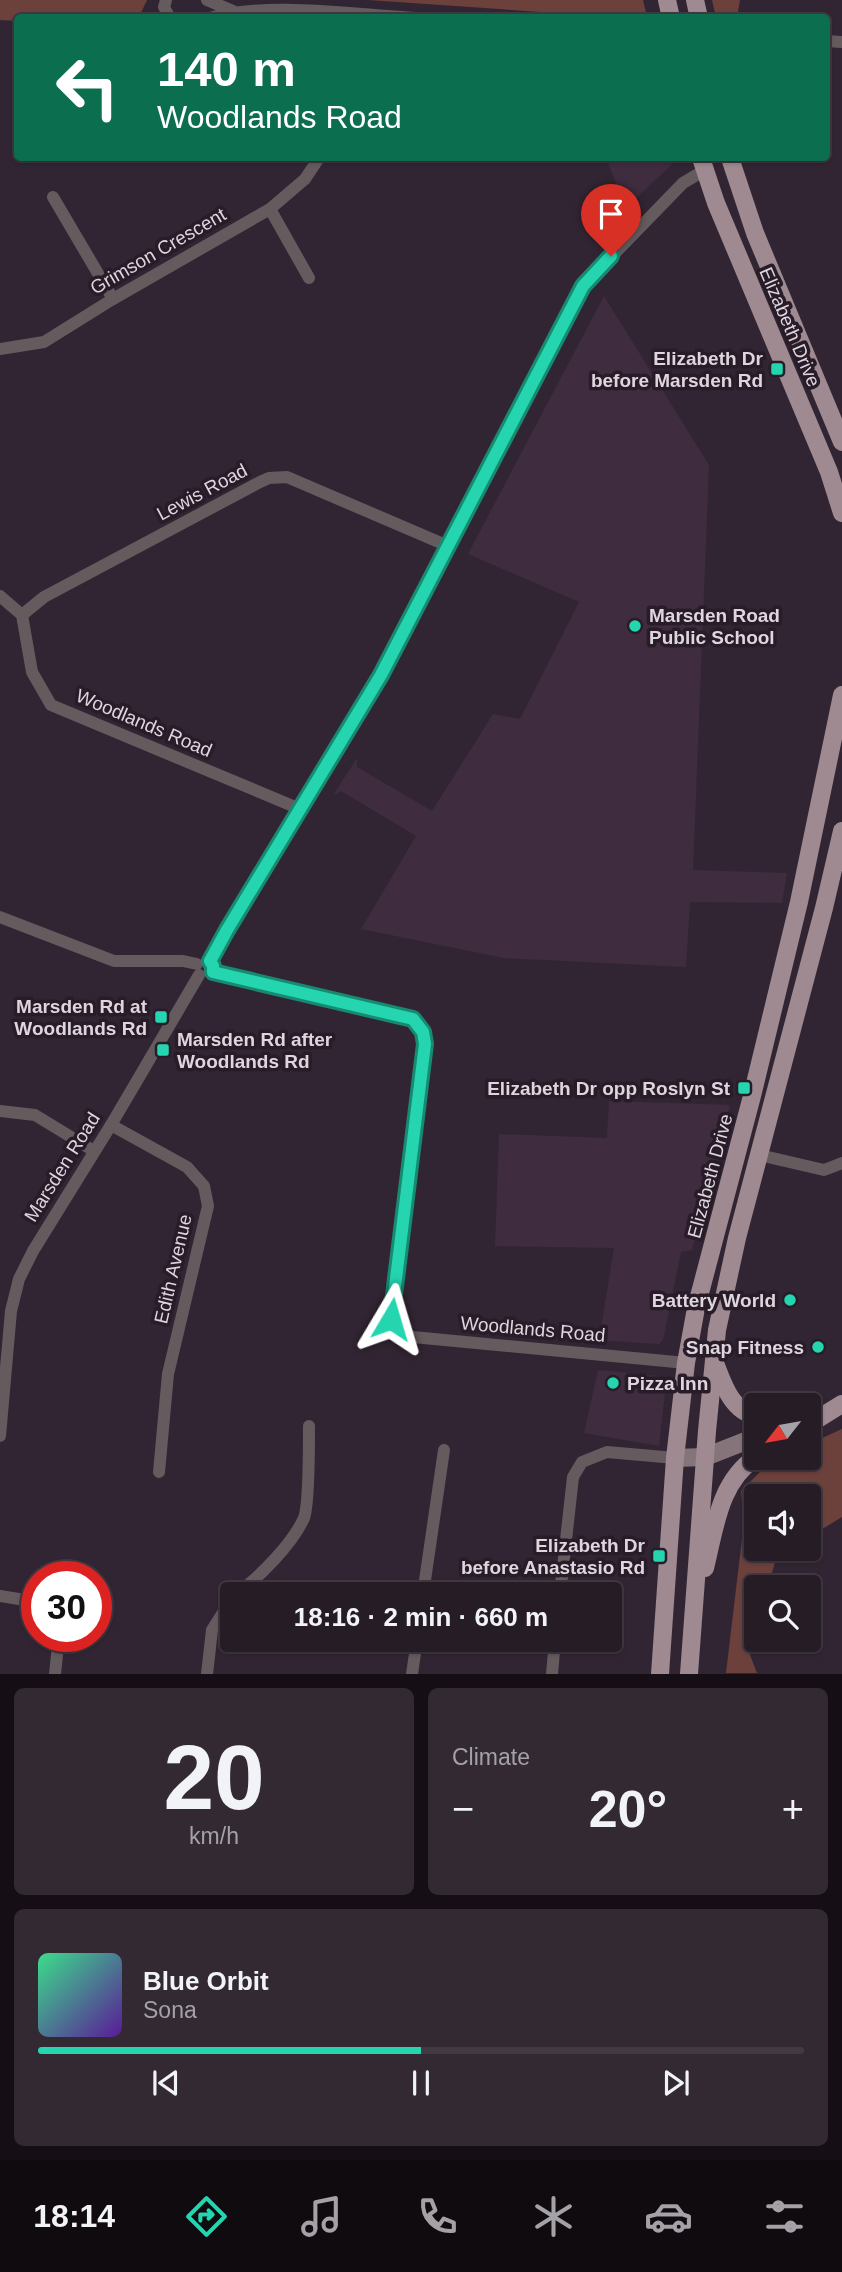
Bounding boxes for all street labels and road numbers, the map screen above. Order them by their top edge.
street label: Grimson Crescent [86,203,230,298]
street label: Elizabeth Drive [755,264,825,390]
street label: Lewis Road [153,459,251,525]
street label: Woodlands Road [73,685,215,761]
street label: Marsden Road [20,1109,104,1225]
street label: Elizabeth Drive [683,1112,737,1240]
street label: Edith Avenue [150,1212,196,1326]
street label: Woodlands Road [460,1312,606,1346]

